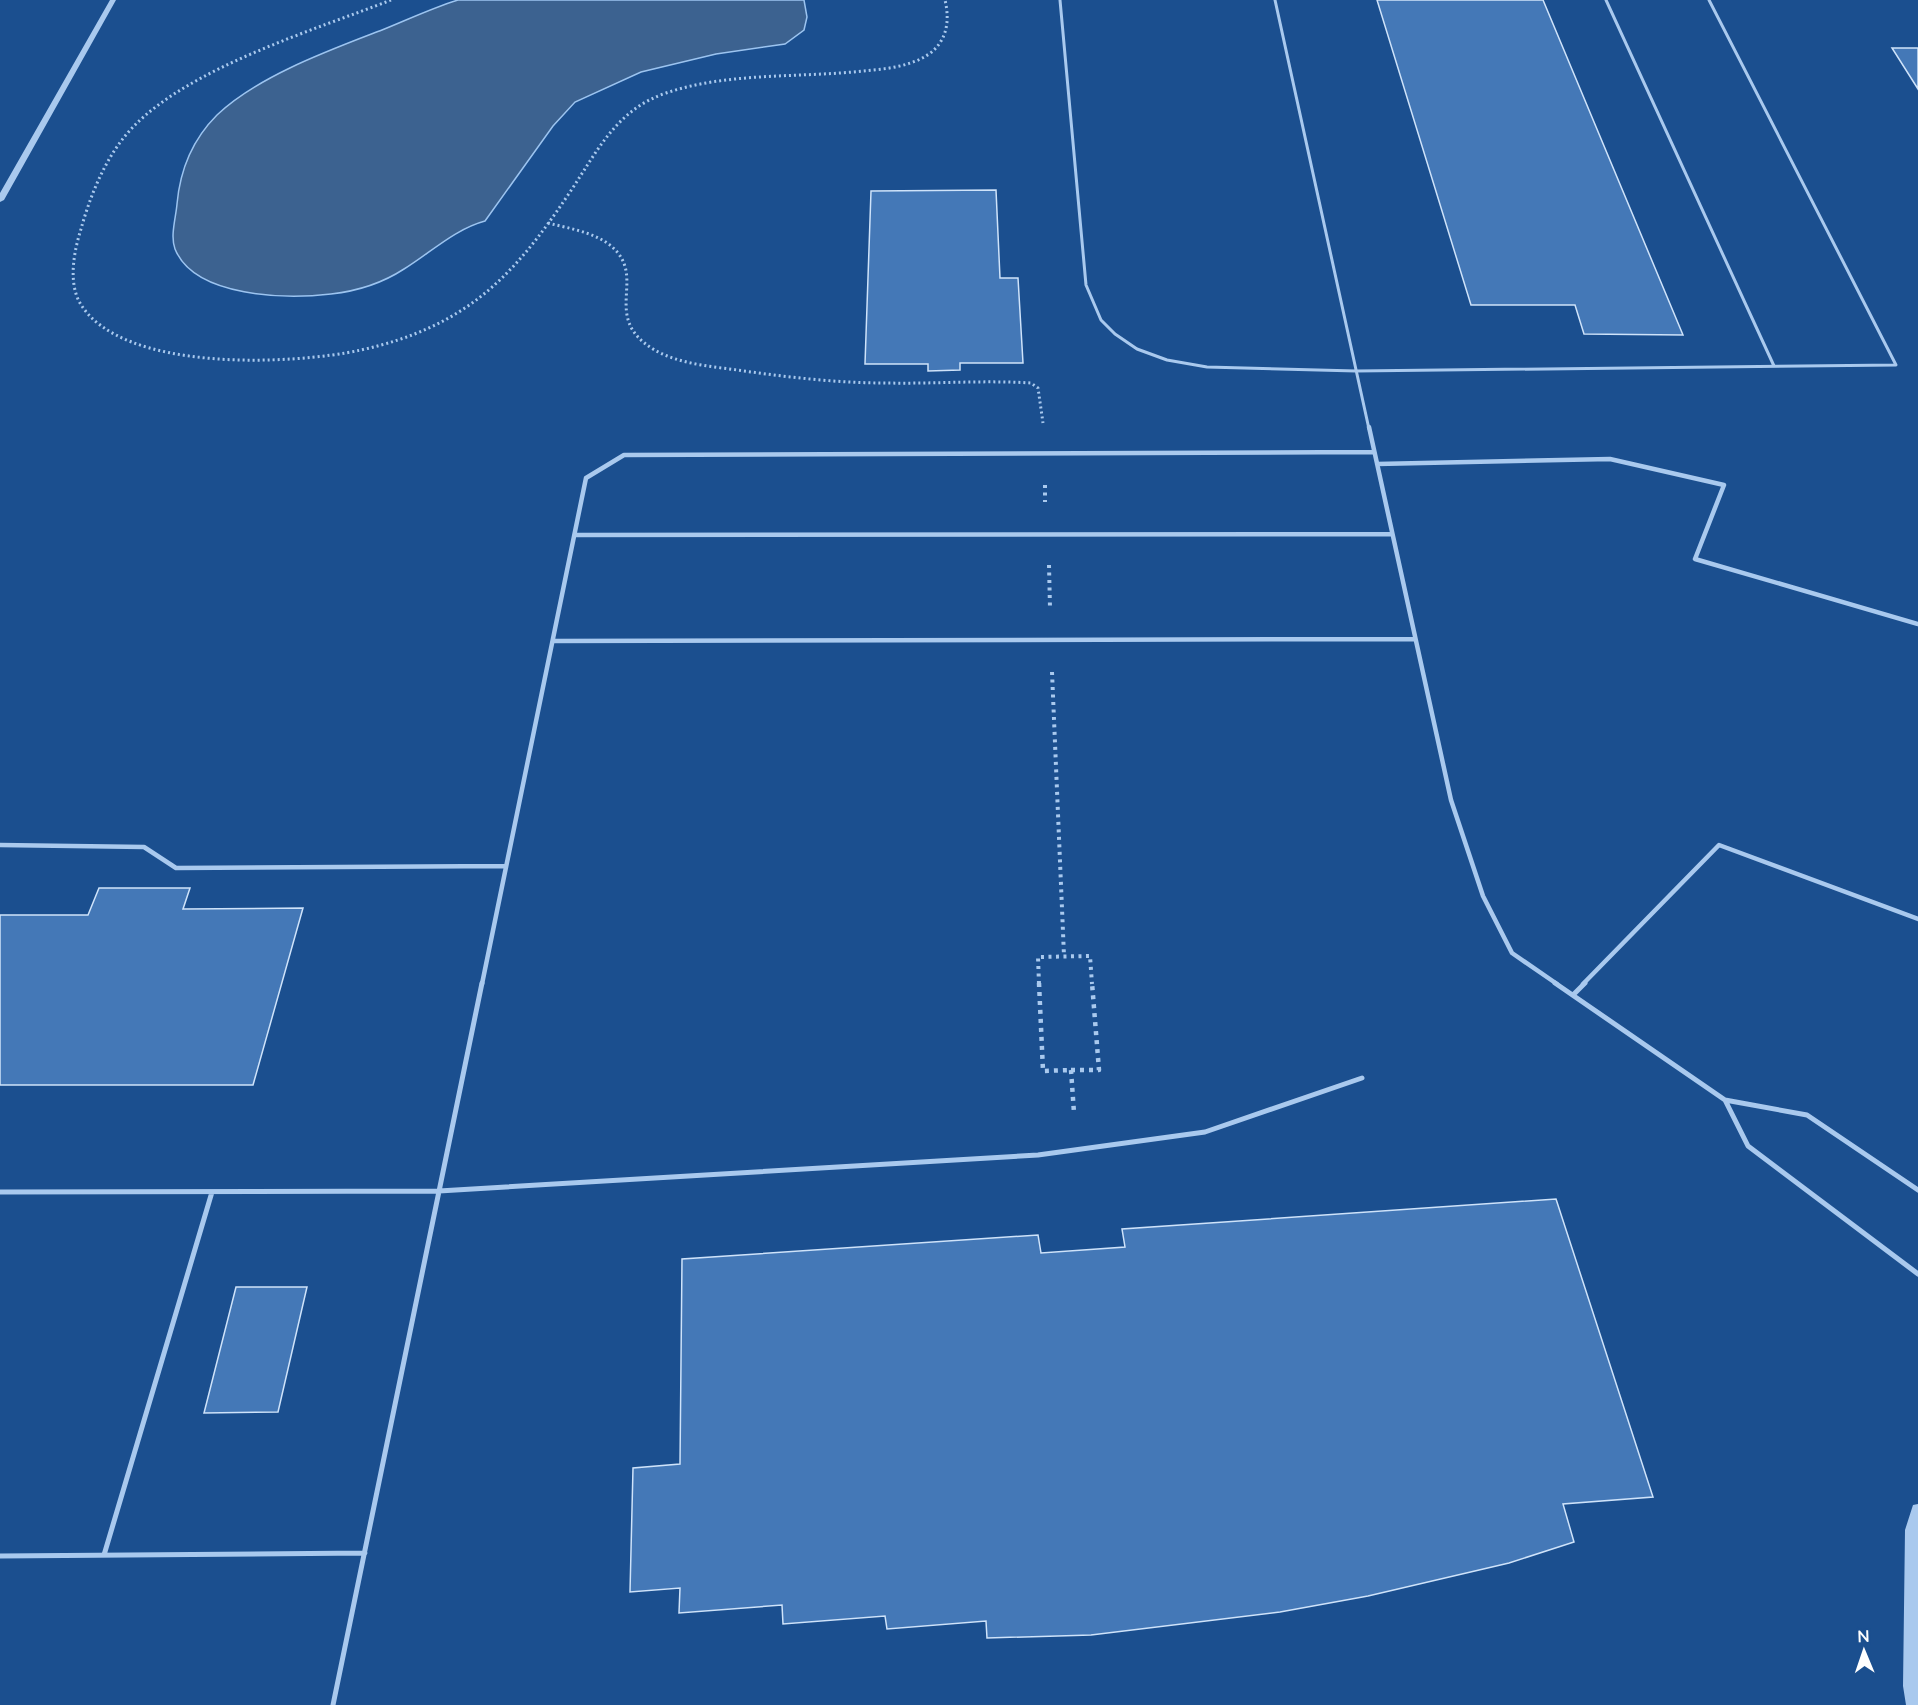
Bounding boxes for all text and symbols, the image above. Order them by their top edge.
north arrow [1834,1621,1894,1681]
text: N [1857,1626,1870,1645]

